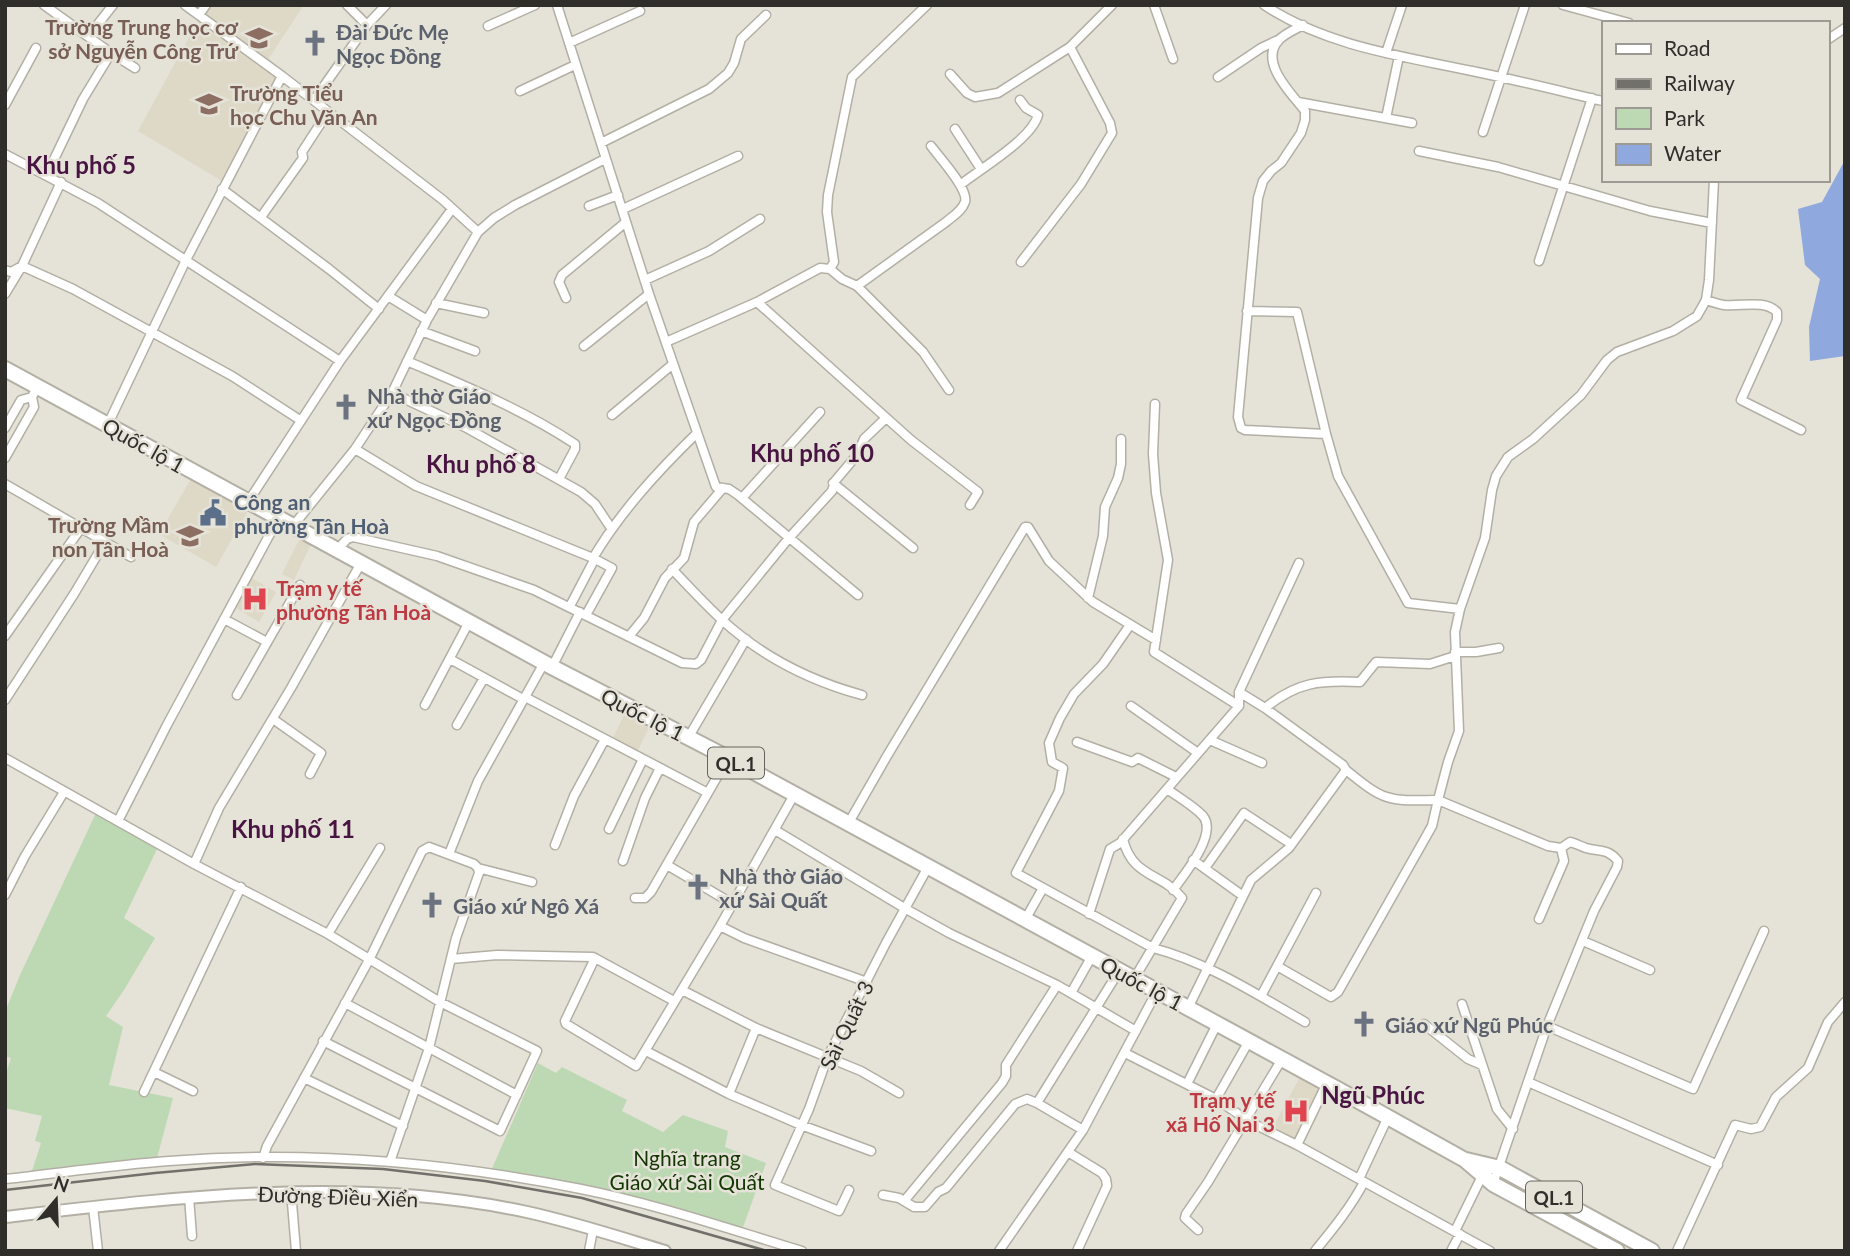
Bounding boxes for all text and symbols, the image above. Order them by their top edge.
place label: Trường Trung học cơ sở Nguyễn Công Trứ [45,14,239,63]
place label: Đài Đức Mẹ Ngọc Đồng [335,19,449,68]
legend [1602,21,1829,182]
school or university icon: Trường Trung học cơ sở Nguyễn Công Trứ [244,23,274,53]
church icon: Đài Đức Mẹ Ngọc Đồng [300,28,330,58]
text: Road [1664,35,1711,60]
text: Railway [1664,70,1735,95]
place label: Trường Tiểu học Chu Văn An [230,80,378,129]
school or university icon: Trường Tiểu học Chu Văn An [194,89,224,119]
text: Park [1664,105,1705,130]
text: Water [1664,140,1721,165]
district label: Khu phố 5 [26,150,136,179]
place label: Nhà thờ Giáo xứ Ngọc Đồng [367,383,501,432]
church icon: Nhà thờ Giáo xứ Ngọc Đồng [331,392,361,422]
street label: Quốc lộ 1 [99,412,189,478]
district label: Khu phố 10 [750,438,874,467]
district label: Khu phố 8 [426,449,536,478]
place label: Công an phường Tân Hoà [234,489,389,538]
public building icon: Công an phường Tân Hoà [198,498,228,528]
place label: Trường Mầm non Tân Hoà [48,512,169,561]
school or university icon: Trường Mầm non Tân Hoà [175,521,205,551]
place label: Trạm y tế phường Tân Hoà [276,575,431,624]
hospital icon: Trạm y tế phường Tân Hoà [240,584,270,614]
street label: Quốc lộ 1 [597,682,689,746]
road number: QL.1 [708,748,764,778]
district label: Khu phố 11 [231,814,355,843]
place label: Nhà thờ Giáo xứ Sài Quất [719,863,843,912]
church icon: Nhà thờ Giáo xứ Sài Quất [683,872,713,902]
church icon: Giáo xứ Ngô Xá [417,890,447,920]
place label: Giáo xứ Ngô Xá [453,893,599,918]
street label: Quốc lộ 1 [1096,951,1188,1015]
street label: Sài Quất 3 [814,976,878,1074]
church icon: Giáo xứ Ngũ Phúc [1349,1009,1379,1039]
place label: Giáo xứ Ngũ Phúc [1385,1012,1553,1037]
district label: Ngũ Phúc [1321,1080,1425,1109]
place label: Trạm y tế xã Hố Nai 3 [1166,1087,1278,1136]
hospital icon: Trạm y tế xã Hố Nai 3 [1281,1096,1311,1126]
park label: Nghĩa trang Giáo xứ Sài Quất [610,1145,765,1194]
north arrow [21,1165,91,1235]
text: N [51,1170,72,1197]
street label: Đường Điều Xiển [257,1181,419,1211]
road number: QL.1 [1526,1182,1582,1212]

